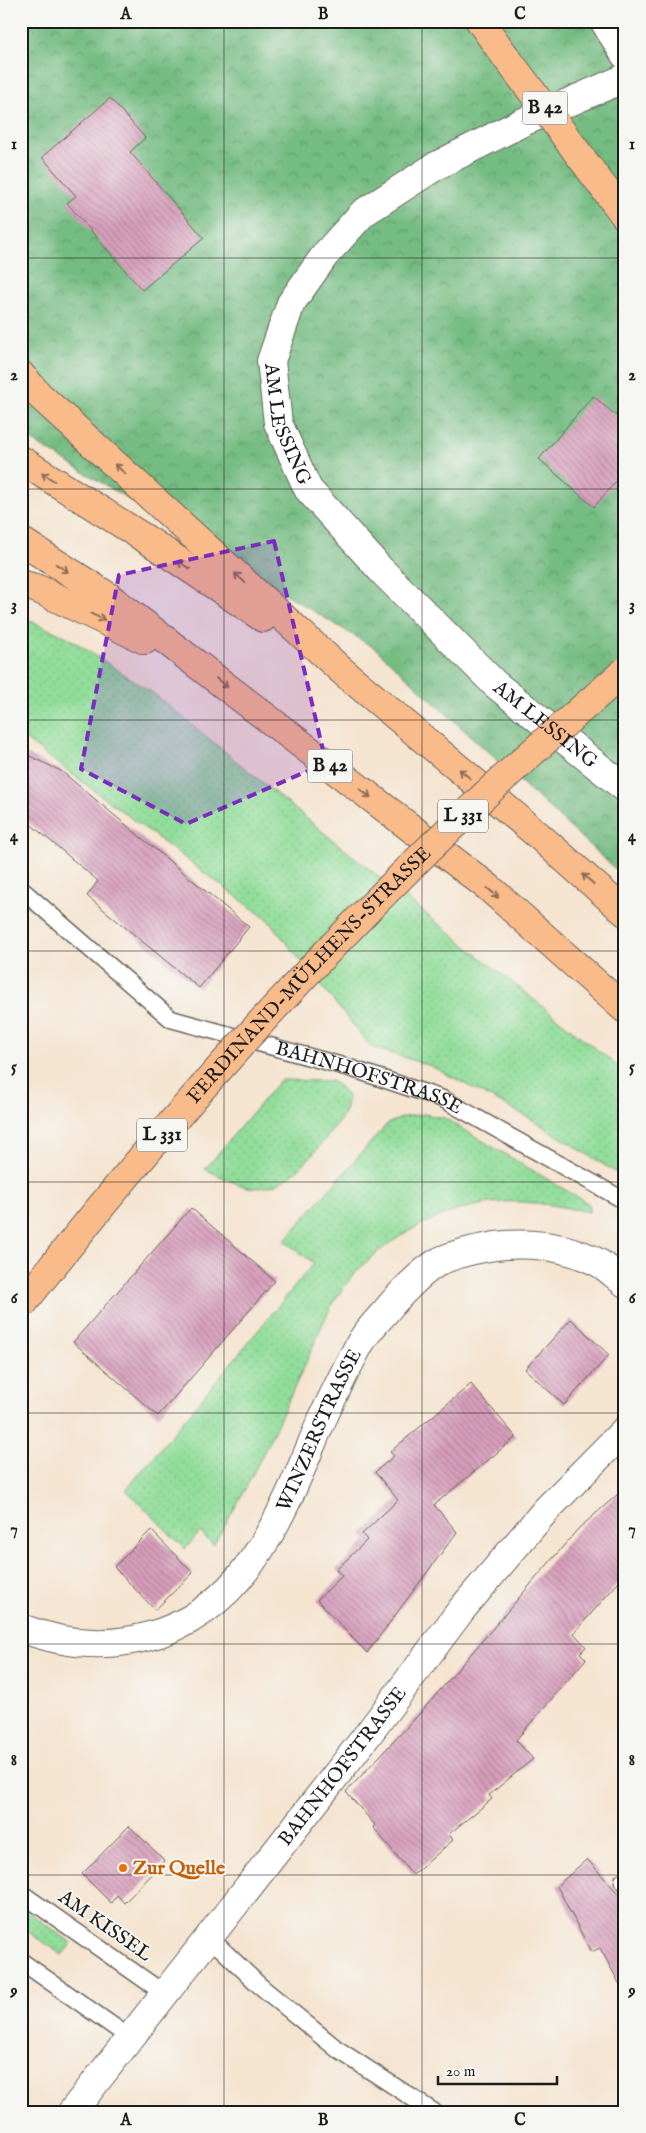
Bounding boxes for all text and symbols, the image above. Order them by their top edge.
text: A [120,5,133,25]
text: B [318,5,329,25]
text: C [514,5,526,25]
road number: B 42 [522,92,568,125]
text: 1 [11,135,17,155]
text: 1 [629,135,635,155]
street label: AM LESSING [259,361,317,489]
text: 2 [10,366,18,386]
text: 2 [628,366,636,386]
one-way arrow [113,463,126,475]
one-way arrow [41,471,55,481]
one-way arrow [177,560,191,570]
one-way arrow [55,563,69,573]
one-way arrow [234,572,247,584]
text: 3 [11,596,17,616]
text: 3 [629,596,635,616]
one-way arrow [90,613,105,623]
street label: AM LESSING [487,674,603,774]
one-way arrow [215,678,229,688]
road number: B 42 [308,749,352,782]
one-way arrow [459,768,472,779]
one-way arrow [358,788,372,798]
road number: L 331 [438,799,488,832]
text: 4 [10,827,19,847]
text: 4 [628,827,637,847]
street label: FERDINAND-MÜLHENS-STRASSE [182,841,436,1109]
one-way arrow [582,874,595,885]
one-way arrow [487,887,500,898]
street label: BAHNHOFSTRASSE [273,1036,467,1120]
text: 5 [11,1058,17,1078]
text: 5 [629,1058,635,1078]
road number: L 331 [137,1118,187,1152]
text: 6 [11,1289,19,1309]
text: 6 [629,1289,637,1309]
street label: WINZERSTRASSE [271,1344,367,1515]
text: 7 [10,1520,18,1540]
text: 7 [628,1520,636,1540]
street label: BAHNHOFSTRASSE [273,1681,412,1851]
text: 8 [11,1751,17,1771]
text: 8 [629,1751,635,1771]
place label: Zur Quelle [133,1856,226,1881]
marker: Zur Quelle [117,1862,129,1874]
street label: AM KISSEL [53,1884,157,1968]
text: 9 [10,1982,18,2002]
text: 9 [628,1982,636,2002]
scale bar [438,2053,557,2085]
text: 20 m [446,2062,476,2081]
text: A [120,2111,133,2131]
text: B [318,2111,329,2131]
text: C [514,2111,526,2131]

